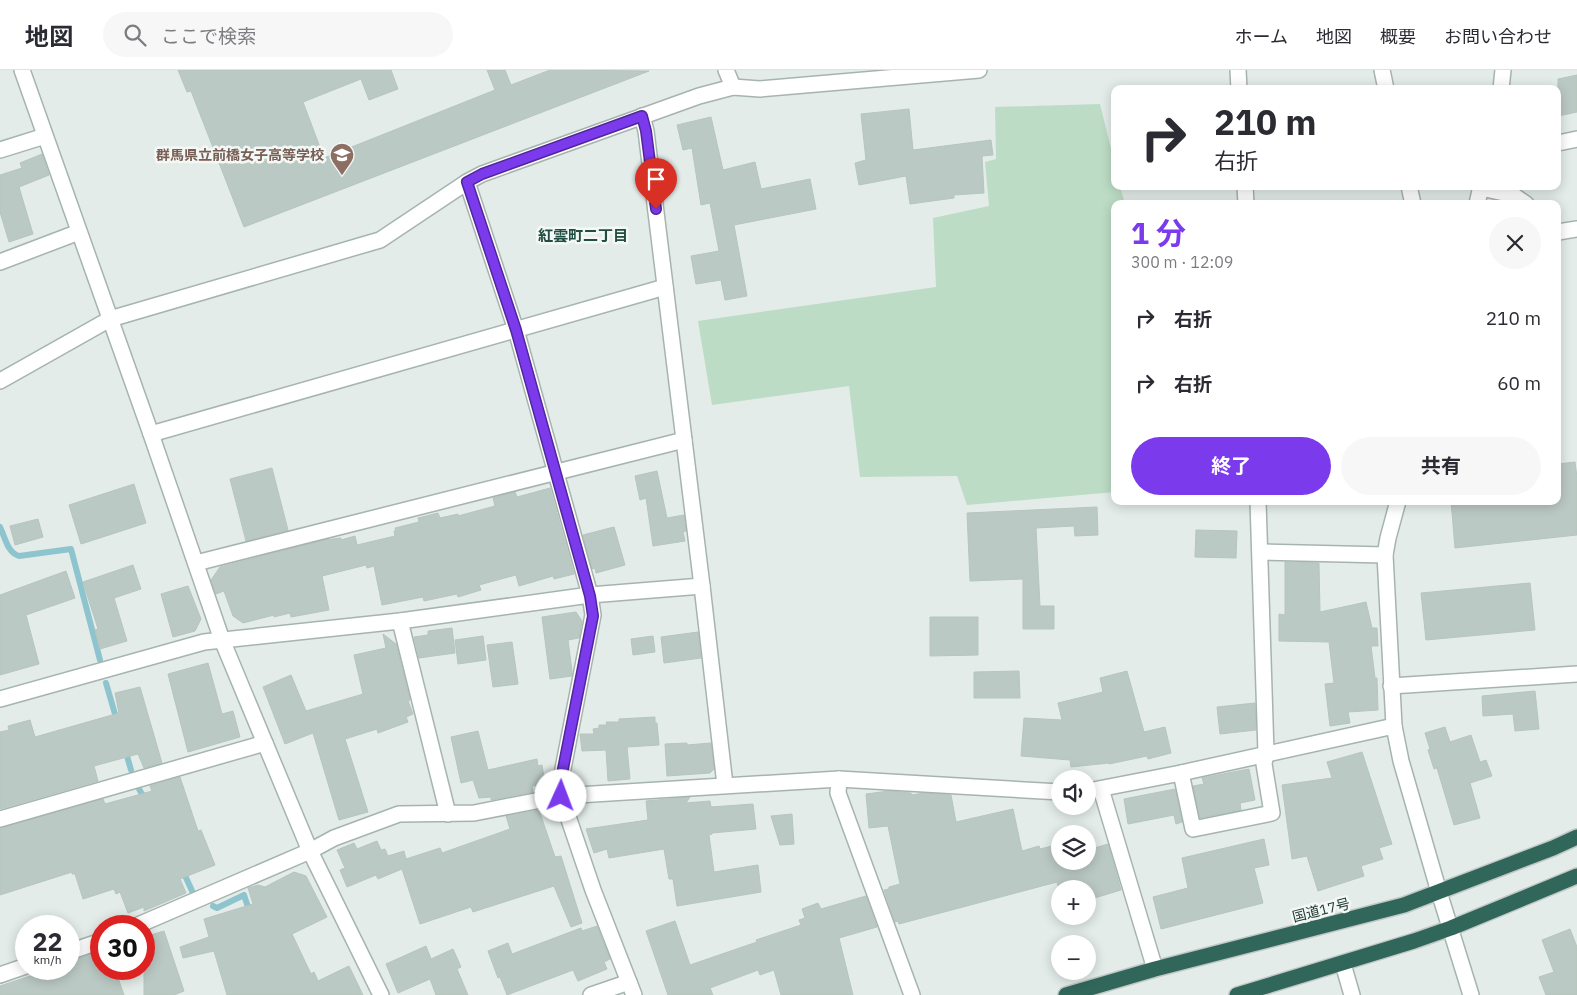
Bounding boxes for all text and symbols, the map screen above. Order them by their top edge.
search box [103,12,453,57]
text: 地図 [25,20,73,52]
icon: search [121,21,149,49]
text: ここで検索 [161,24,256,48]
text: ホーム [1235,25,1288,48]
text: 地図 [1316,25,1352,48]
text: 概要 [1380,25,1416,48]
text: お問い合わせ [1444,25,1552,48]
text: 210 m [1214,99,1317,145]
icon: right [1131,105,1196,170]
school or university icon: 群馬県立前橋女子高等学校 [329,142,355,176]
place label: 群馬県立前橋女子高等学校 [156,146,324,164]
text: 右折 [1214,146,1258,175]
pin [635,158,677,209]
icon: arrive [642,165,670,193]
text: 1 分 [1131,213,1186,252]
button: close [1489,217,1541,269]
district label: 紅雲町二丁目 [538,226,628,245]
text: 300 m · 12:09 [1131,252,1233,272]
icon: right [1131,304,1159,332]
text: 210 m [1486,306,1541,330]
text: 右折 [1174,307,1212,331]
icon: right [1131,369,1159,397]
text: 60 m [1497,371,1541,395]
text: 右折 [1174,372,1212,396]
button: 終了 [1131,437,1331,495]
button: 共有 [1341,437,1541,495]
position arrow [534,769,586,821]
map controls [1051,770,1096,980]
button: sound [1051,770,1096,815]
button: layers [1051,825,1096,870]
button: + [1051,880,1096,925]
street label: 国道17号 [1290,894,1352,926]
speed limit sign: 30 [90,915,155,980]
text: 22 [32,925,63,958]
button: − [1051,935,1096,980]
text: km/h [33,952,62,967]

